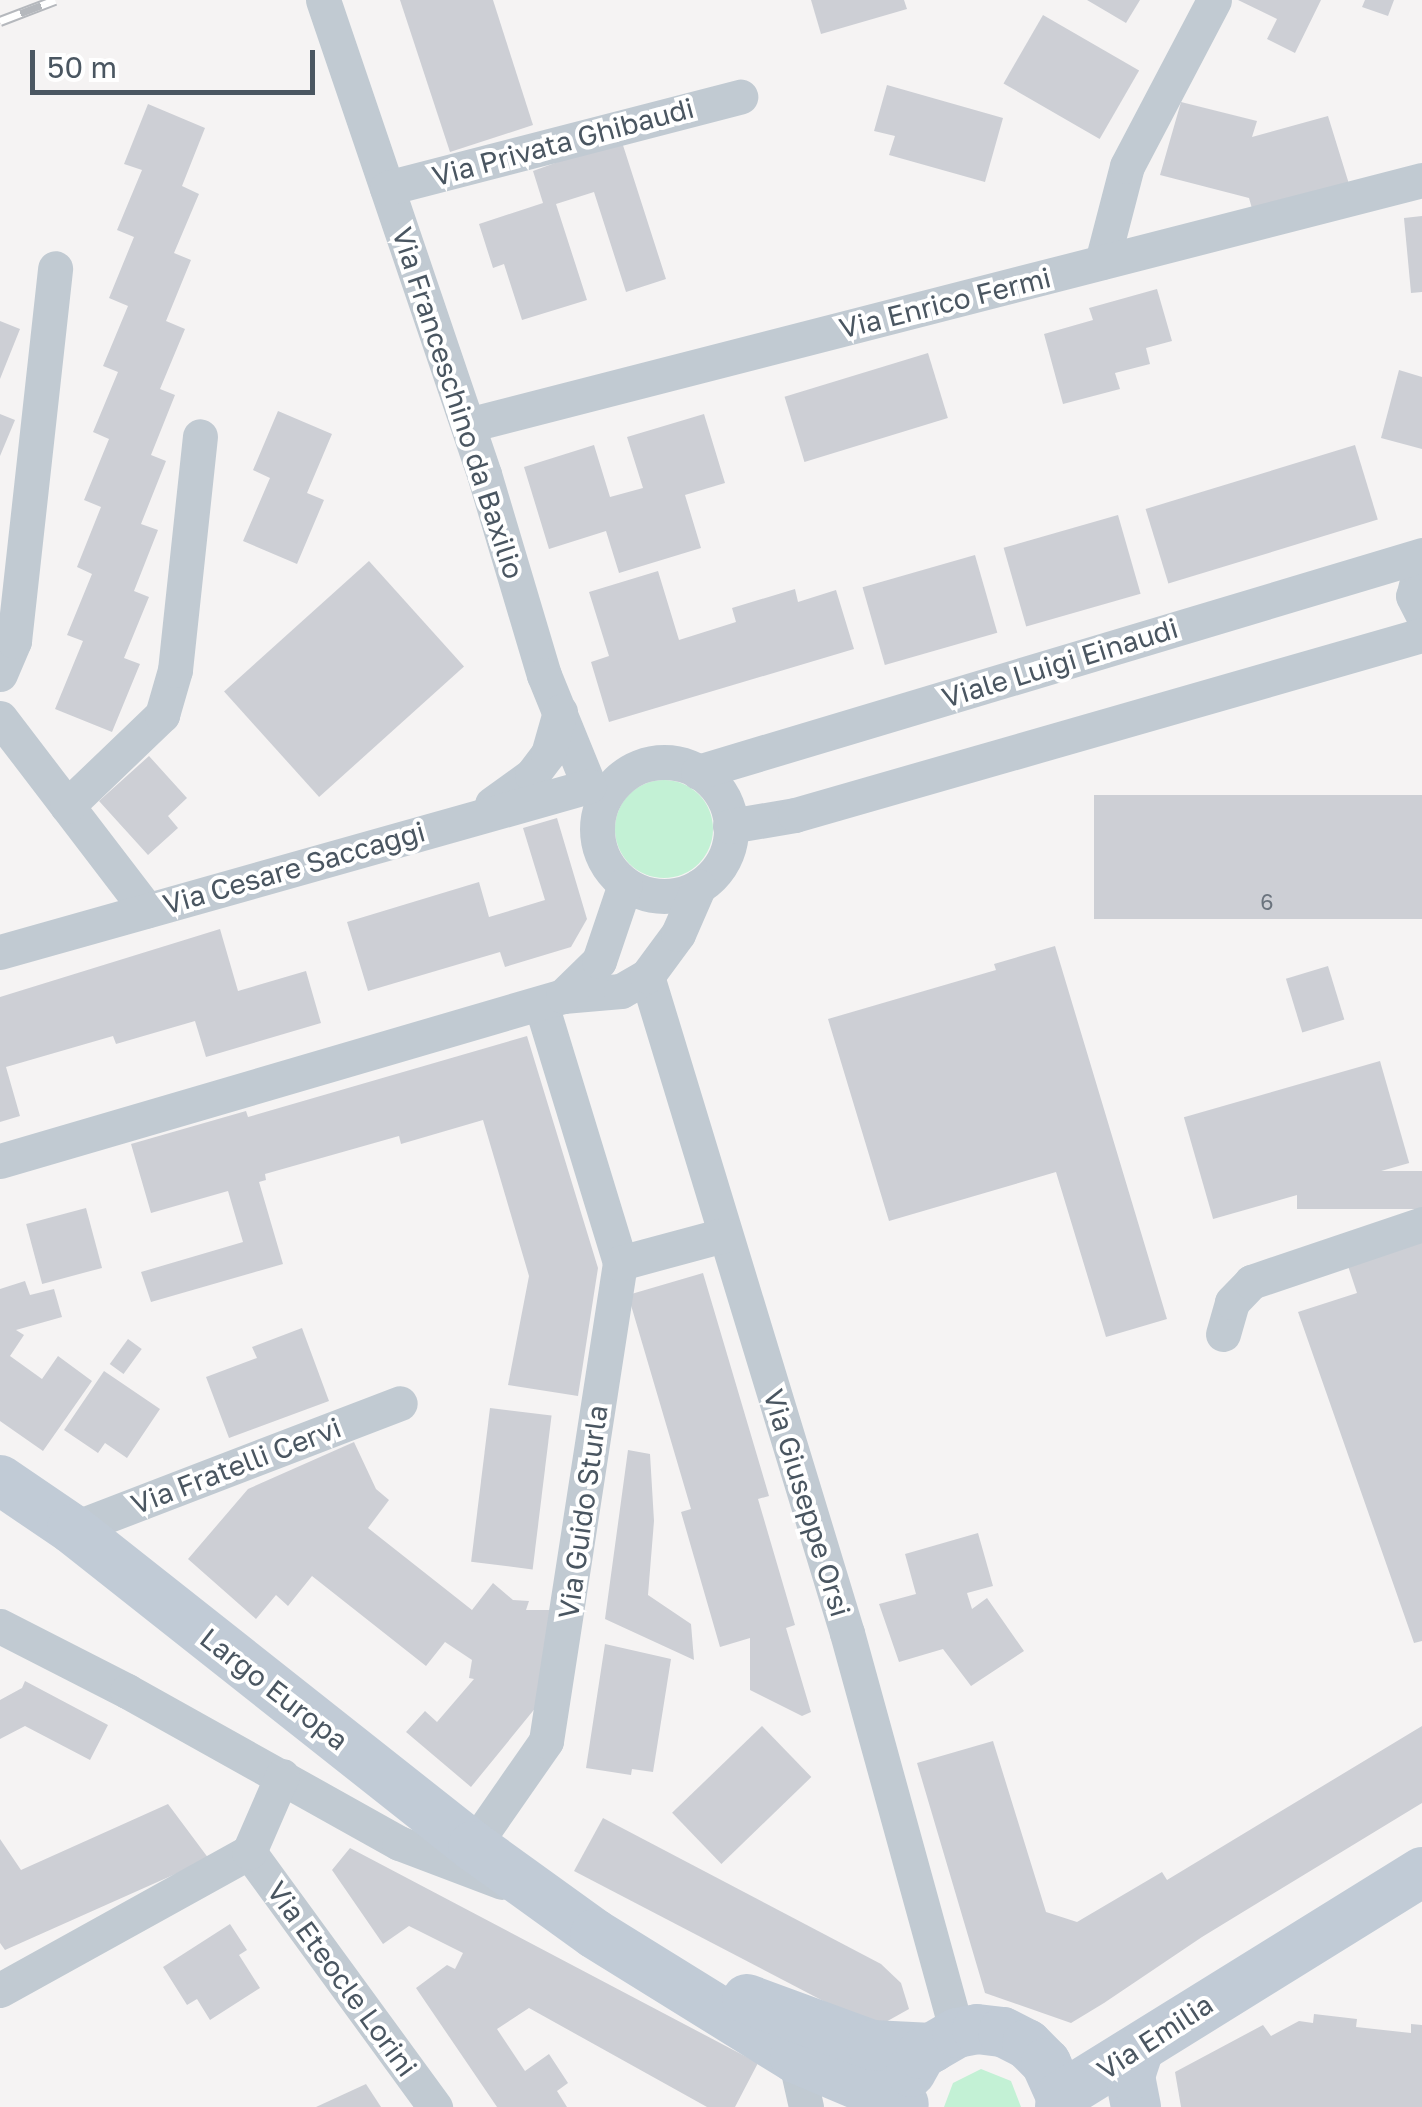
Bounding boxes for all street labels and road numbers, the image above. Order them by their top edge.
street label: Via Privata Ghibaudi [429,91,697,193]
street label: Via Franceschino da Baxilio [385,223,531,583]
street label: Via Enrico Fermi [836,260,1054,346]
street label: Viale Luigi Einaudi [938,611,1182,715]
street label: Via Cesare Saccaggi [159,815,429,921]
street label: Via Giuseppe Orsi [756,1385,858,1621]
street label: Via Guido Sturla [551,1403,615,1621]
street label: Via Fratelli Cervi [126,1411,346,1521]
street label: Largo Europa [193,1621,355,1757]
street label: Via Eteocle Lorini [260,1875,424,2083]
street label: Via Emilia [1091,1987,1219,2087]

